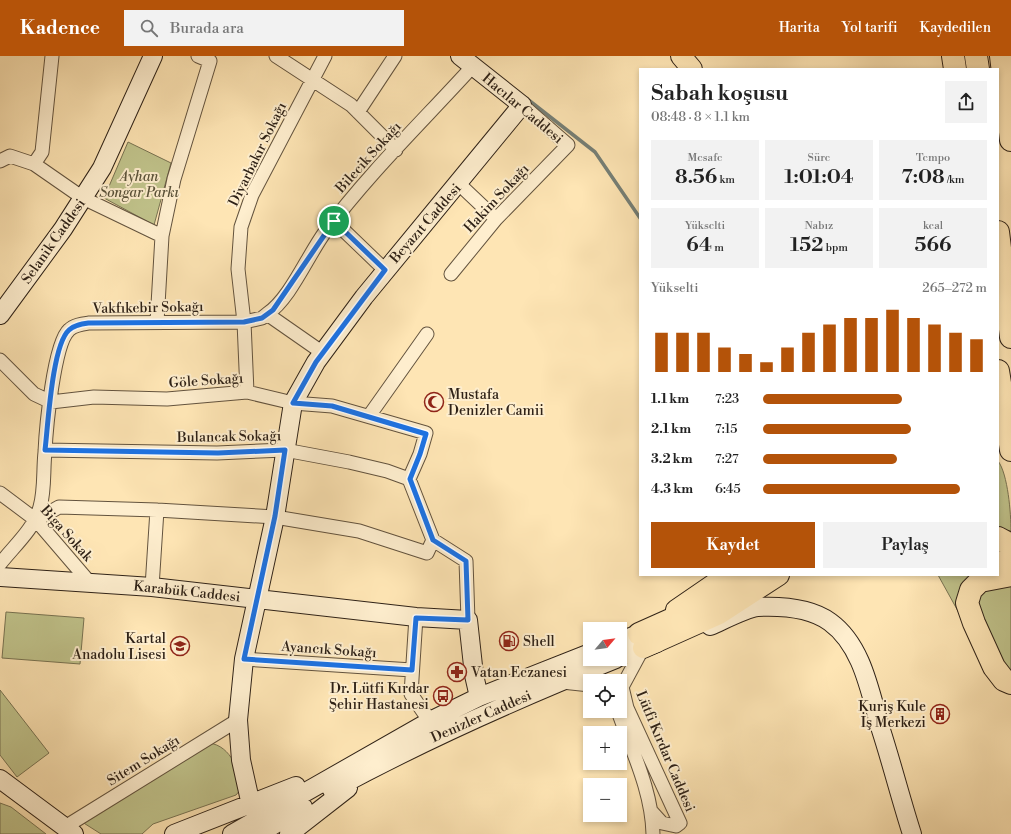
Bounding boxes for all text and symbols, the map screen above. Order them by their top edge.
search box [124,10,404,46]
text: Kadence [20,16,100,40]
icon: search [138,17,160,39]
text: Burada ara [170,19,244,38]
text: Harita [779,19,820,37]
text: Yol tarifi [842,19,898,37]
text: Kaydedilen [920,19,991,37]
street label: Hacılar Caddesi [478,70,567,148]
text: Sabah koşusu [651,80,788,107]
button: share [945,81,987,123]
street label: Diyarbakır Sokağı [225,99,291,210]
text: 08:48 · 8 × 1.1 km [651,109,750,125]
street label: Bilecik Sokağı [331,118,406,198]
text: Mesafe [688,151,722,165]
text: Süre [808,151,830,165]
text: Tempo [916,151,950,165]
street label: Hakim Sokağı [460,160,534,237]
text: 8.56 [675,165,717,190]
text: 1:01:04 [784,165,854,190]
text: 7:08 [902,165,945,190]
park label: Ayhan Songar Parkı [99,168,180,202]
text: km [717,173,735,187]
text: /km [945,173,964,187]
street label: Beyazıt Caddesi [385,180,466,268]
street label: Selanik Caddesi [18,195,90,288]
pin [317,204,351,238]
icon: arrive [323,210,345,232]
text: Yükselti [685,219,725,233]
text: Nabız [805,219,833,233]
text: kcal [923,219,943,233]
text: 64 [686,233,712,258]
text: 152 [790,233,823,258]
text: 566 [915,233,951,258]
text: m [712,241,724,255]
text: bpm [823,241,848,255]
text: Yükselti [651,280,698,296]
text: 265–272 m [922,280,987,296]
street label: Vakfıkebir Sokağı [91,298,204,318]
street label: Göle Sokağı [168,369,244,393]
place label: Mustafa Denizler Camii [448,386,544,420]
mosque icon: Mustafa Denizler Camii [423,391,445,413]
text: 1.1 km [651,391,689,407]
text: 7:23 [715,391,739,407]
text: 2.1 km [651,421,691,437]
text: 7:15 [715,421,737,437]
street label: Bulancak Sokağı [176,427,282,447]
text: 3.2 km [651,451,692,467]
text: 7:27 [715,451,739,467]
text: 4.3 km [651,481,693,497]
text: 6:45 [715,481,741,497]
street label: Biga Sokak [36,501,97,566]
button: Kaydet [651,522,815,568]
button: Paylaş [823,522,987,568]
street label: Karabük Caddesi [132,577,242,607]
north arrow [583,622,627,666]
map controls [583,622,627,822]
place label: Kartal Anadolu Lisesi [71,630,166,664]
fuel station icon: Shell [498,630,520,652]
place label: Shell [523,633,555,651]
school or university icon: Kartal Anadolu Lisesi [169,635,191,657]
street label: Ayancık Sokağı [280,638,378,662]
pharmacy icon: Vatan Eczanesi [446,661,468,683]
place label: Vatan Eczanesi [470,664,567,682]
button: locate [583,674,627,718]
place label: Dr. Lütfi Kırdar Şehir Hastanesi [329,680,429,714]
bus stop icon: Dr. Lütfi Kırdar Şehir Hastanesi [432,685,454,707]
street label: Denizler Caddesi [428,687,535,747]
street label: Lütfi Kırdar Caddesi [631,688,699,815]
place label: Kuriş Kule İş Merkezi [858,698,926,732]
building icon: Kuriş Kule İş Merkezi [929,703,951,725]
button: + [583,726,627,770]
street label: Sitem Sokağı [104,731,184,790]
button: − [583,778,627,822]

